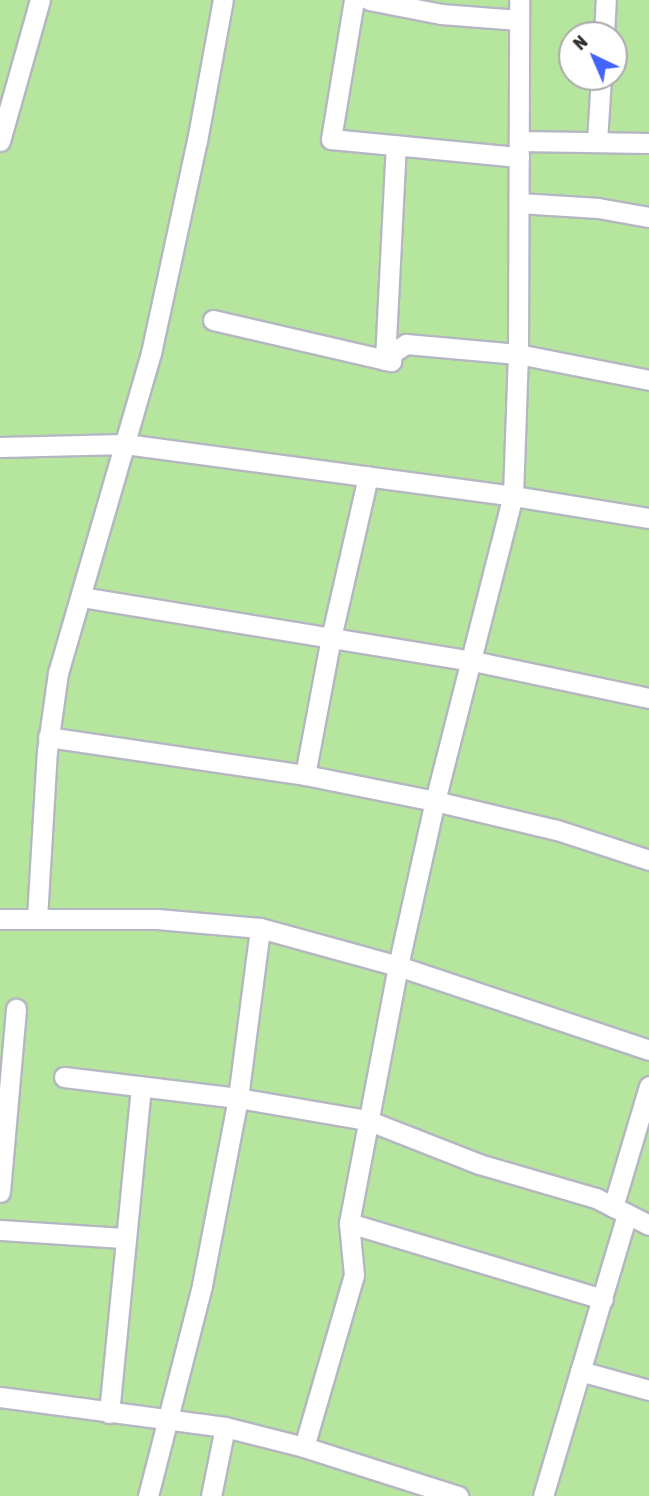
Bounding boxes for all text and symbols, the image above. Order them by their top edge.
north arrow [558,21,628,91]
text: N [568,31,591,54]

